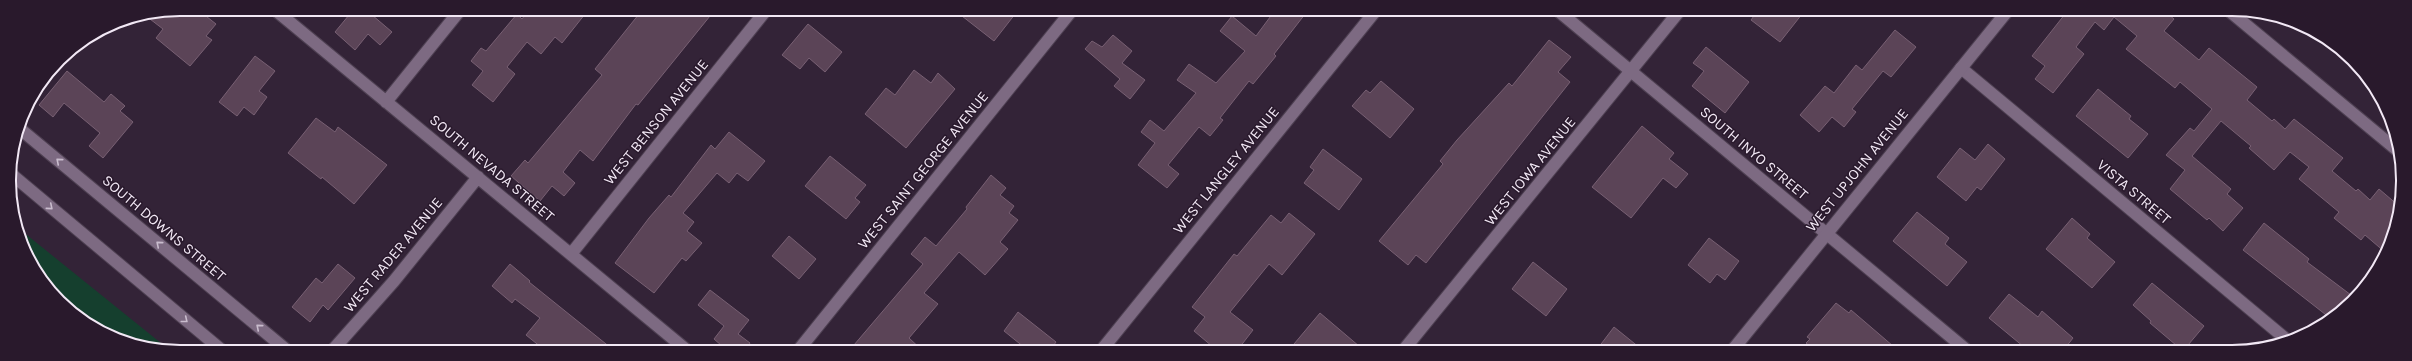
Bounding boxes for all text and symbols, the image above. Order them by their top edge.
street label: WEST BENSON AVENUE [600,56,712,188]
street label: WEST SAINT GEORGE AVENUE [854,88,992,252]
street label: WEST LANGLEY AVENUE [1169,103,1283,237]
street label: SOUTH INYO STREET [1696,103,1812,204]
street label: WEST UPJOHN AVENUE [1802,105,1912,235]
street label: SOUTH NEVADA STREET [426,111,558,226]
street label: WEST IOWA AVENUE [1481,113,1579,229]
street label: VISTA STREET [2093,156,2175,228]
one-way arrow [56,159,63,166]
street label: SOUTH DOWNS STREET [99,171,230,285]
street label: WEST RADER AVENUE [340,194,446,316]
one-way arrow [46,202,53,209]
one-way arrow [156,241,164,248]
one-way arrow [180,315,188,322]
one-way arrow [257,324,264,331]

